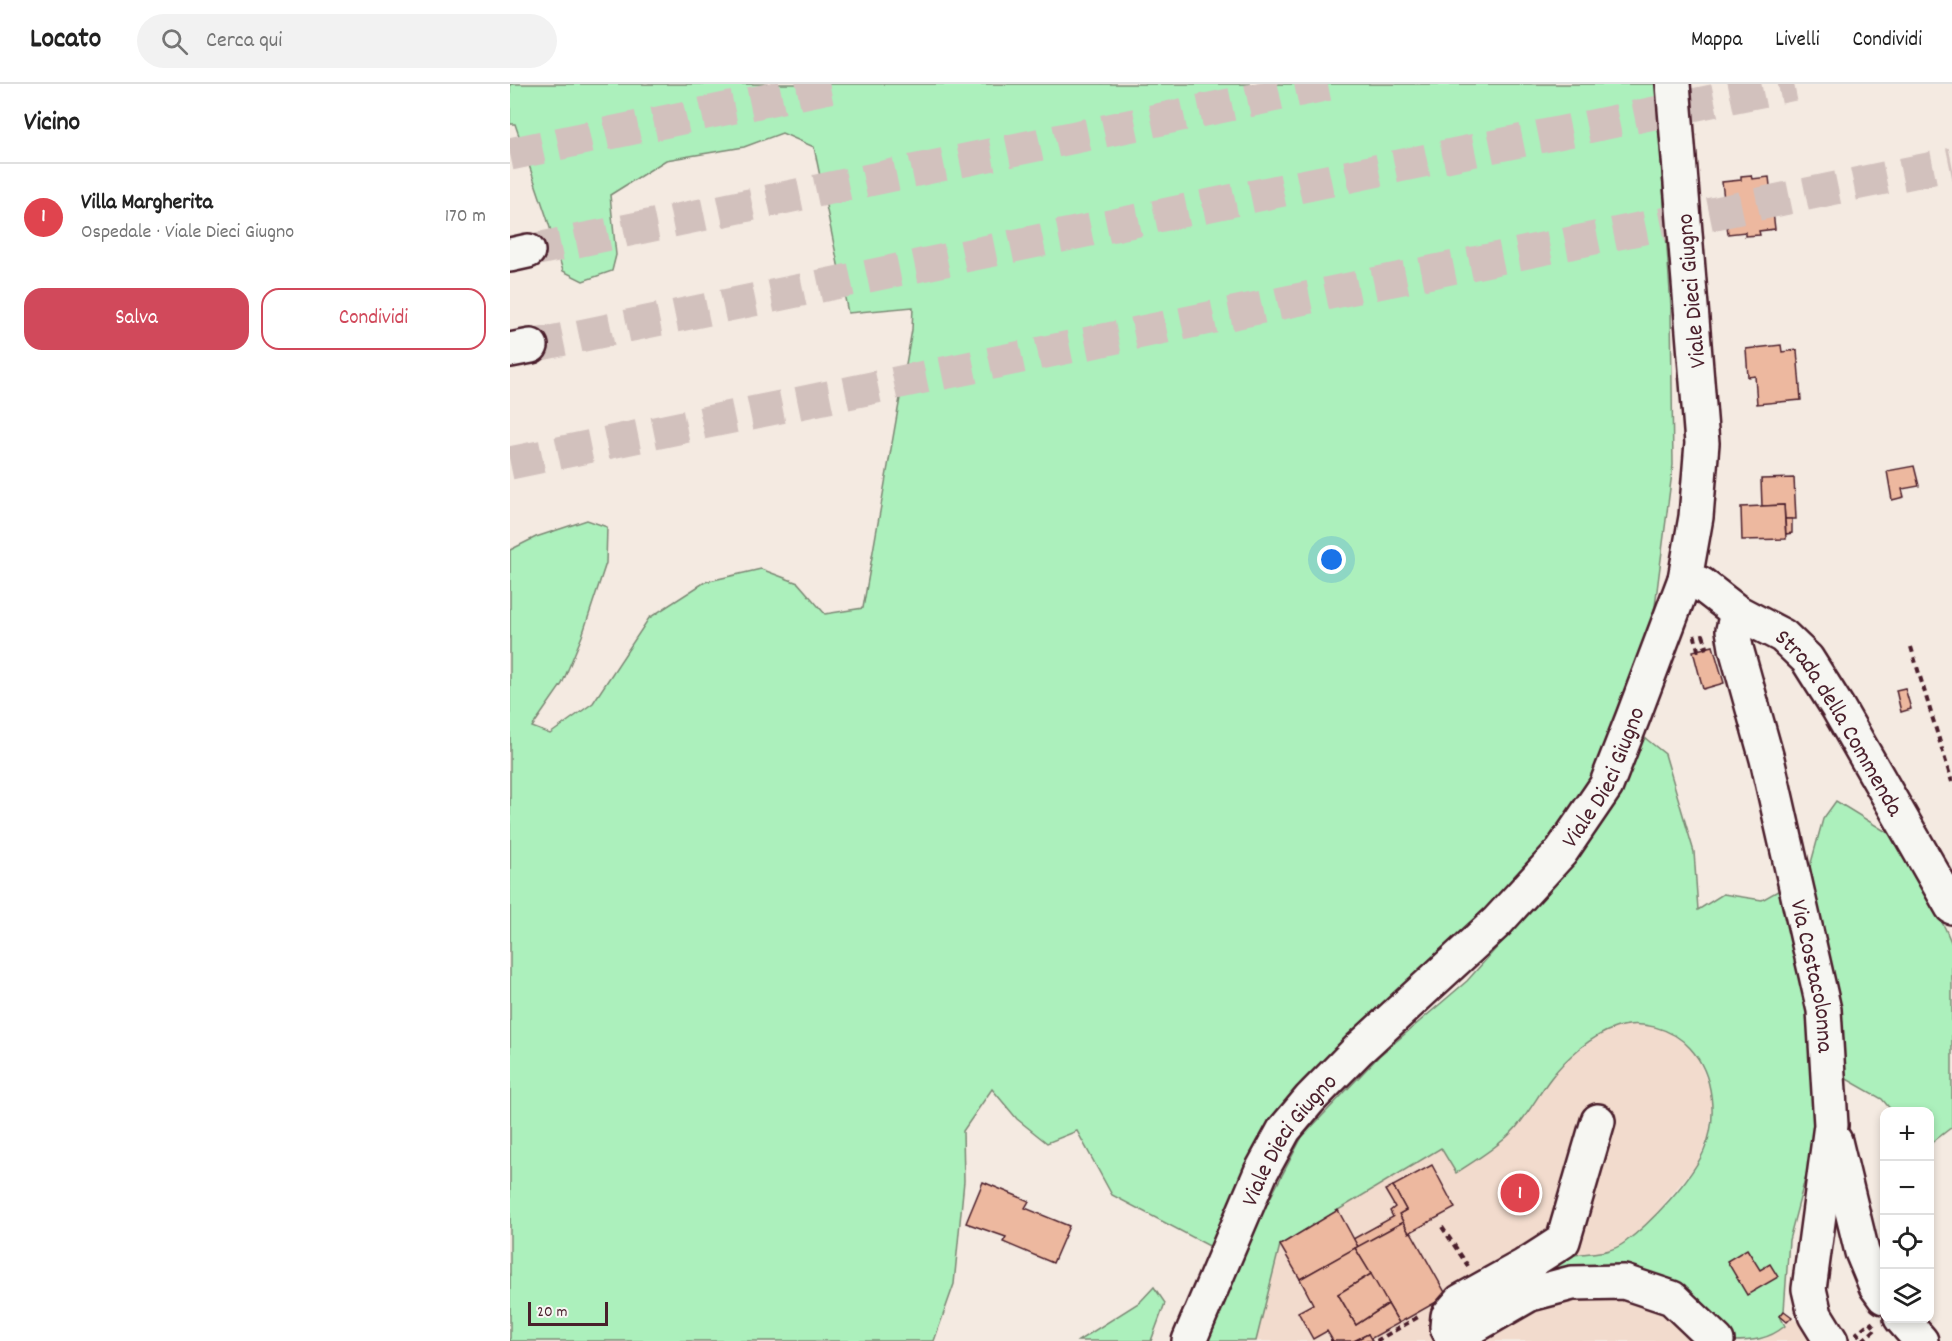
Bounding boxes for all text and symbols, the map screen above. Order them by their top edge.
search box [137,14,557,68]
text: Locato [30,21,101,61]
icon: search [158,25,191,58]
text: Cerca qui [206,26,282,57]
text: Mappa [1691,26,1742,56]
text: Livelli [1775,26,1820,56]
text: Condividi [1853,26,1922,56]
text: Vicino [24,105,80,142]
text: Villa Margherita [81,188,213,219]
text: 1 [41,203,46,231]
text: 170 m [445,203,486,231]
street label: Viale Dieci Giugno [1669,212,1717,369]
text: Ospedale · Viale Dieci Giugno [81,219,294,247]
button: Salva [24,288,249,350]
button: Condividi [261,288,486,350]
your location [1317,545,1346,574]
street label: Strada della Commenda [1766,622,1911,824]
street label: Viale Dieci Giugno [1555,703,1655,856]
street label: Via Costacolonna [1779,897,1841,1054]
street label: Viale Dieci Giugno [1234,1067,1346,1212]
map controls [1880,1107,1934,1323]
button: + [1880,1107,1934,1161]
button: − [1880,1161,1934,1215]
pin: 1 [1500,1170,1540,1216]
button: locate [1880,1215,1934,1269]
button: layers [1880,1269,1934,1323]
scale bar [528,1299,608,1326]
text: 20 m [537,1301,567,1324]

